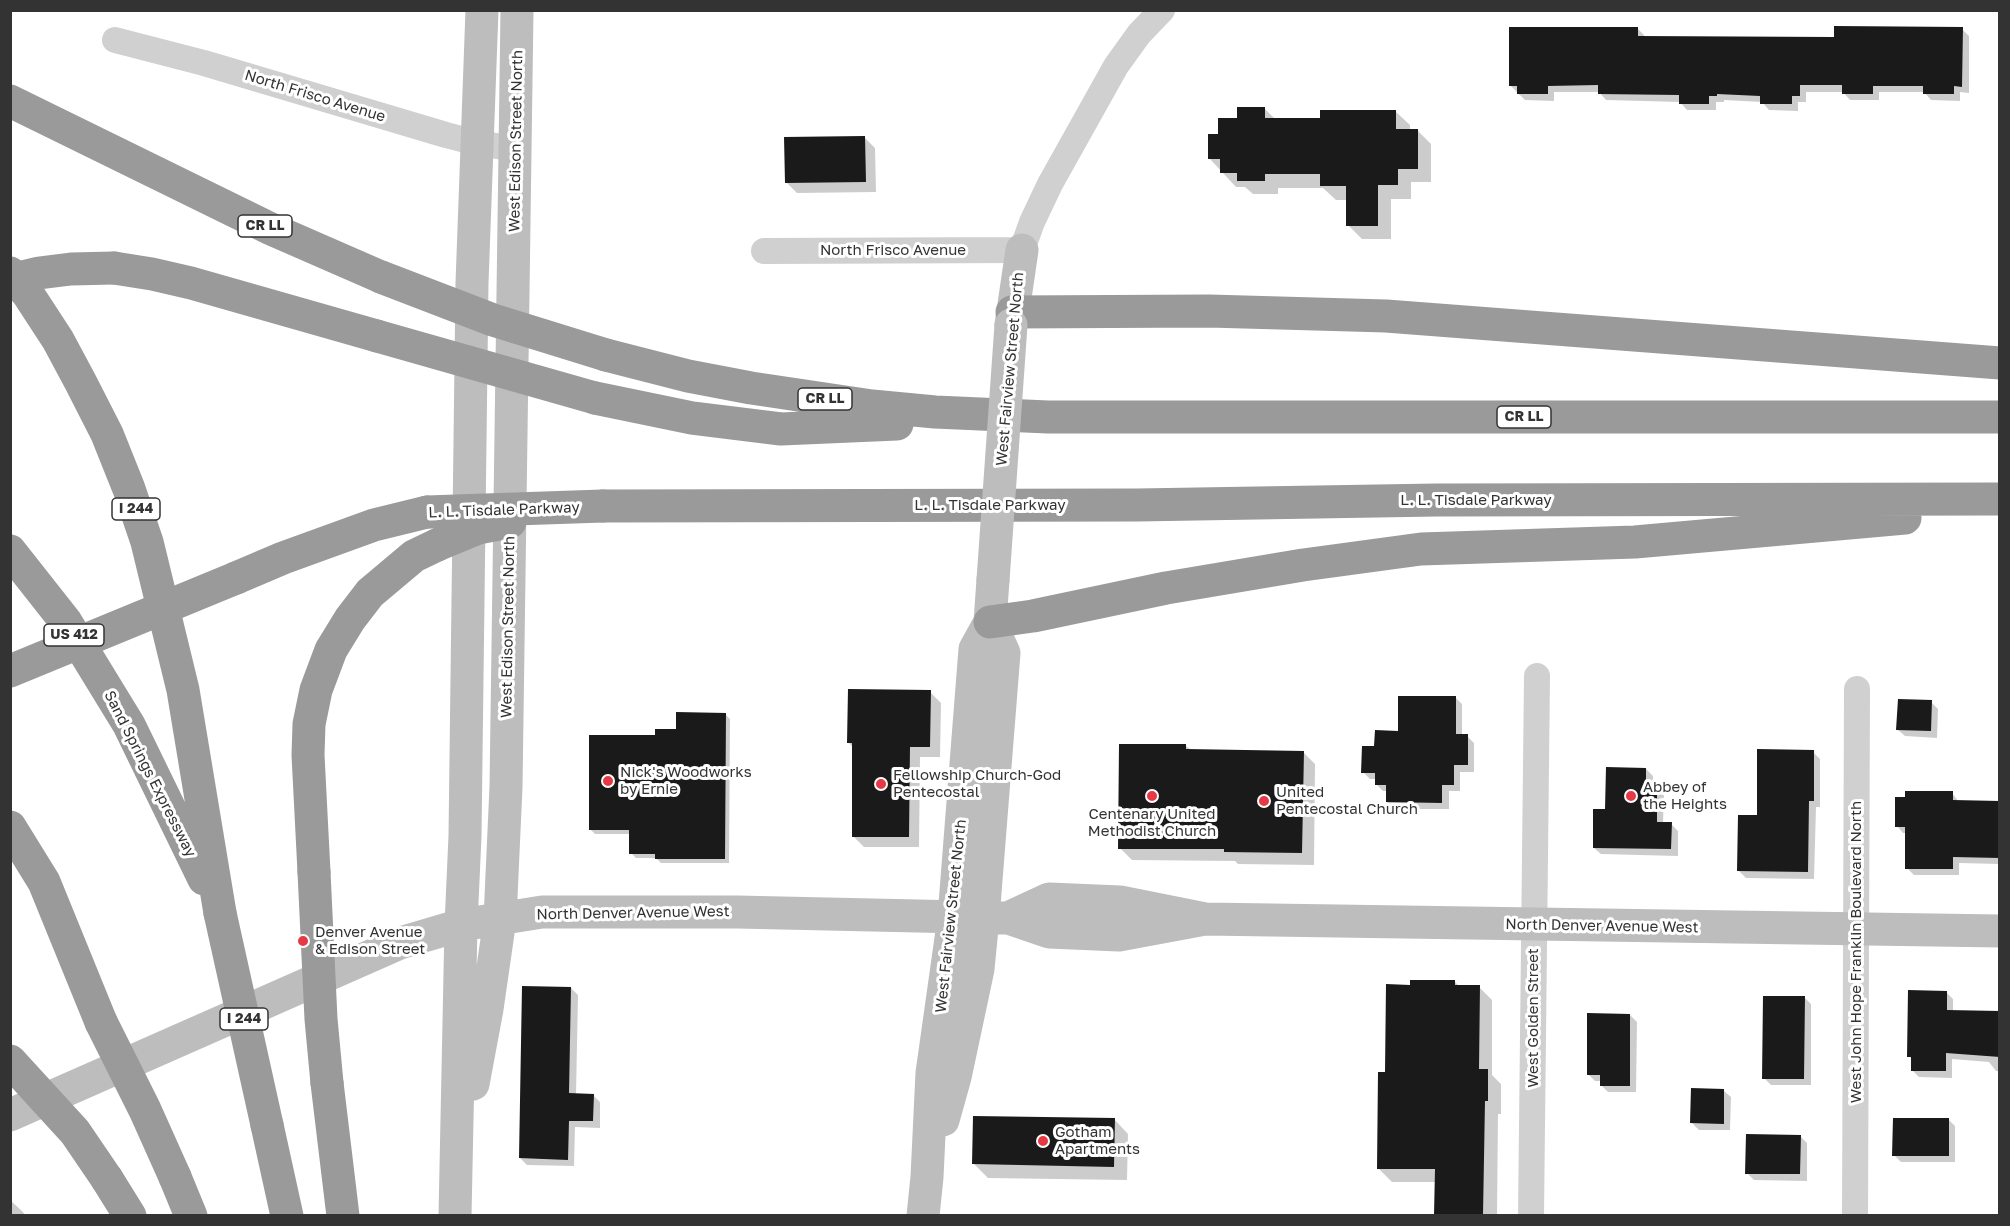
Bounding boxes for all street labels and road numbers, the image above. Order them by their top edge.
street label: West Edison Street North [505,50,527,232]
street label: North Frisco Avenue [242,66,388,126]
road number: CR LL [238,215,292,237]
street label: North Frisco Avenue [820,241,966,259]
street label: West Fairview Street North [993,271,1027,467]
road number: CR LL [798,388,852,410]
road number: CR LL [1497,406,1551,428]
street label: L. L. Tisdale Parkway [1400,491,1552,509]
street label: L. L. Tisdale Parkway [914,496,1066,514]
road number: I 244 [112,498,160,520]
street label: L. L. Tisdale Parkway [428,498,580,522]
street label: West Edison Street North [497,536,519,718]
road number: US 412 [44,624,104,646]
street label: Sand Springs Expressway [100,688,200,860]
street label: West John Hope Franklin Boulevard North [1847,801,1865,1103]
street label: West Fairview Street North [932,818,970,1014]
street label: North Denver Avenue West [536,902,730,924]
street label: North Denver Avenue West [1505,915,1699,937]
street label: West Golden Street [1524,948,1542,1088]
road number: I 244 [220,1008,268,1030]

